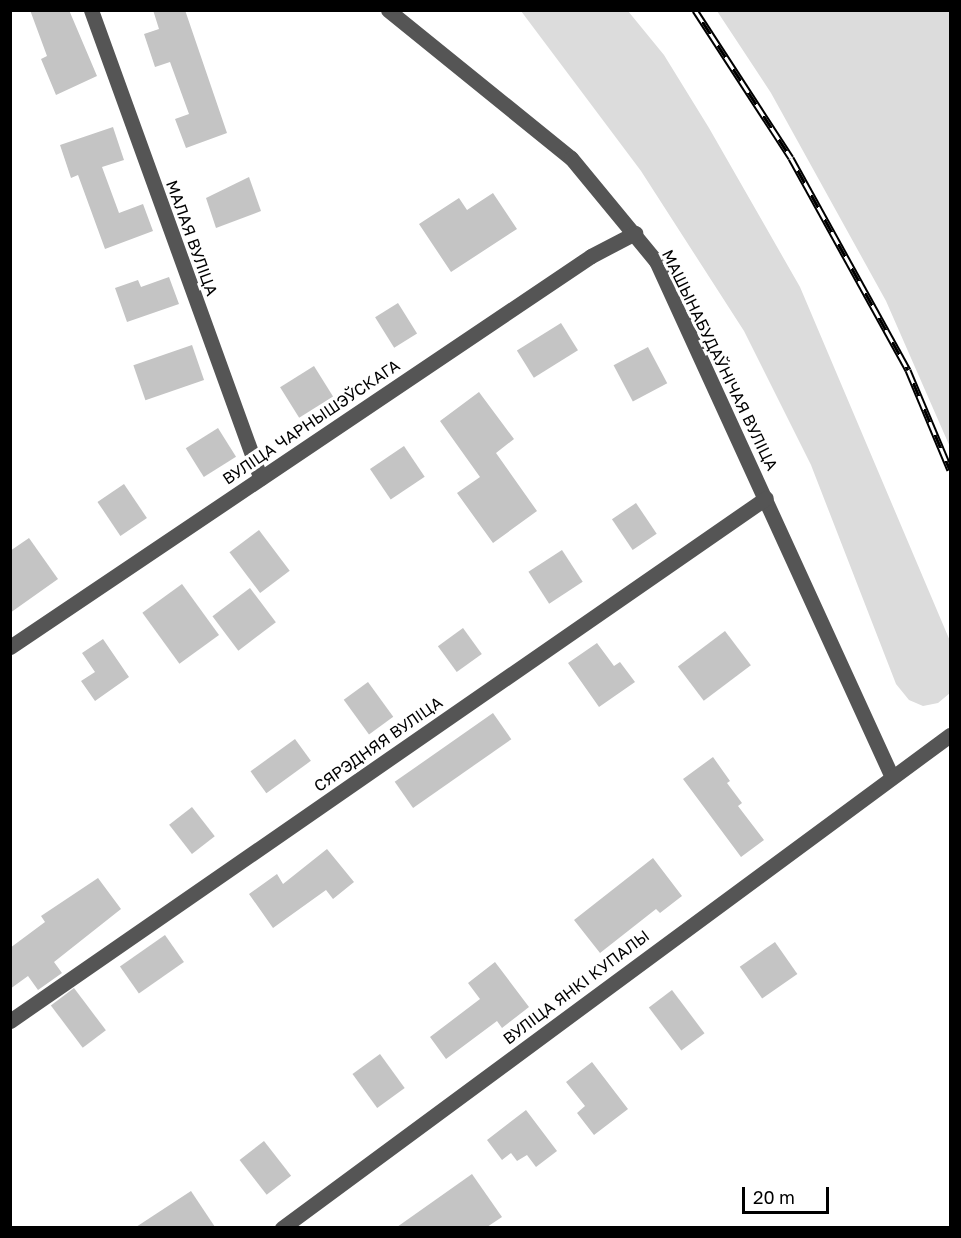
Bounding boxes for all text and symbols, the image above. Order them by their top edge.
street label: МАЛАЯ ВУЛІЦА [162,178,222,298]
street label: МАШЫНАБУДАЎНІЧАЯ ВУЛІЦА [658,247,782,473]
street label: ВУЛІЦА ЧАРНЫШЭЎСКАГА [219,355,403,489]
street label: СЯРЭДНЯЯ ВУЛІЦА [310,692,446,796]
street label: ВУЛІЦА ЯНКІ КУПАЛЫ [499,926,653,1048]
scale bar [745,1175,832,1213]
text: 20 m [753,1186,795,1208]

